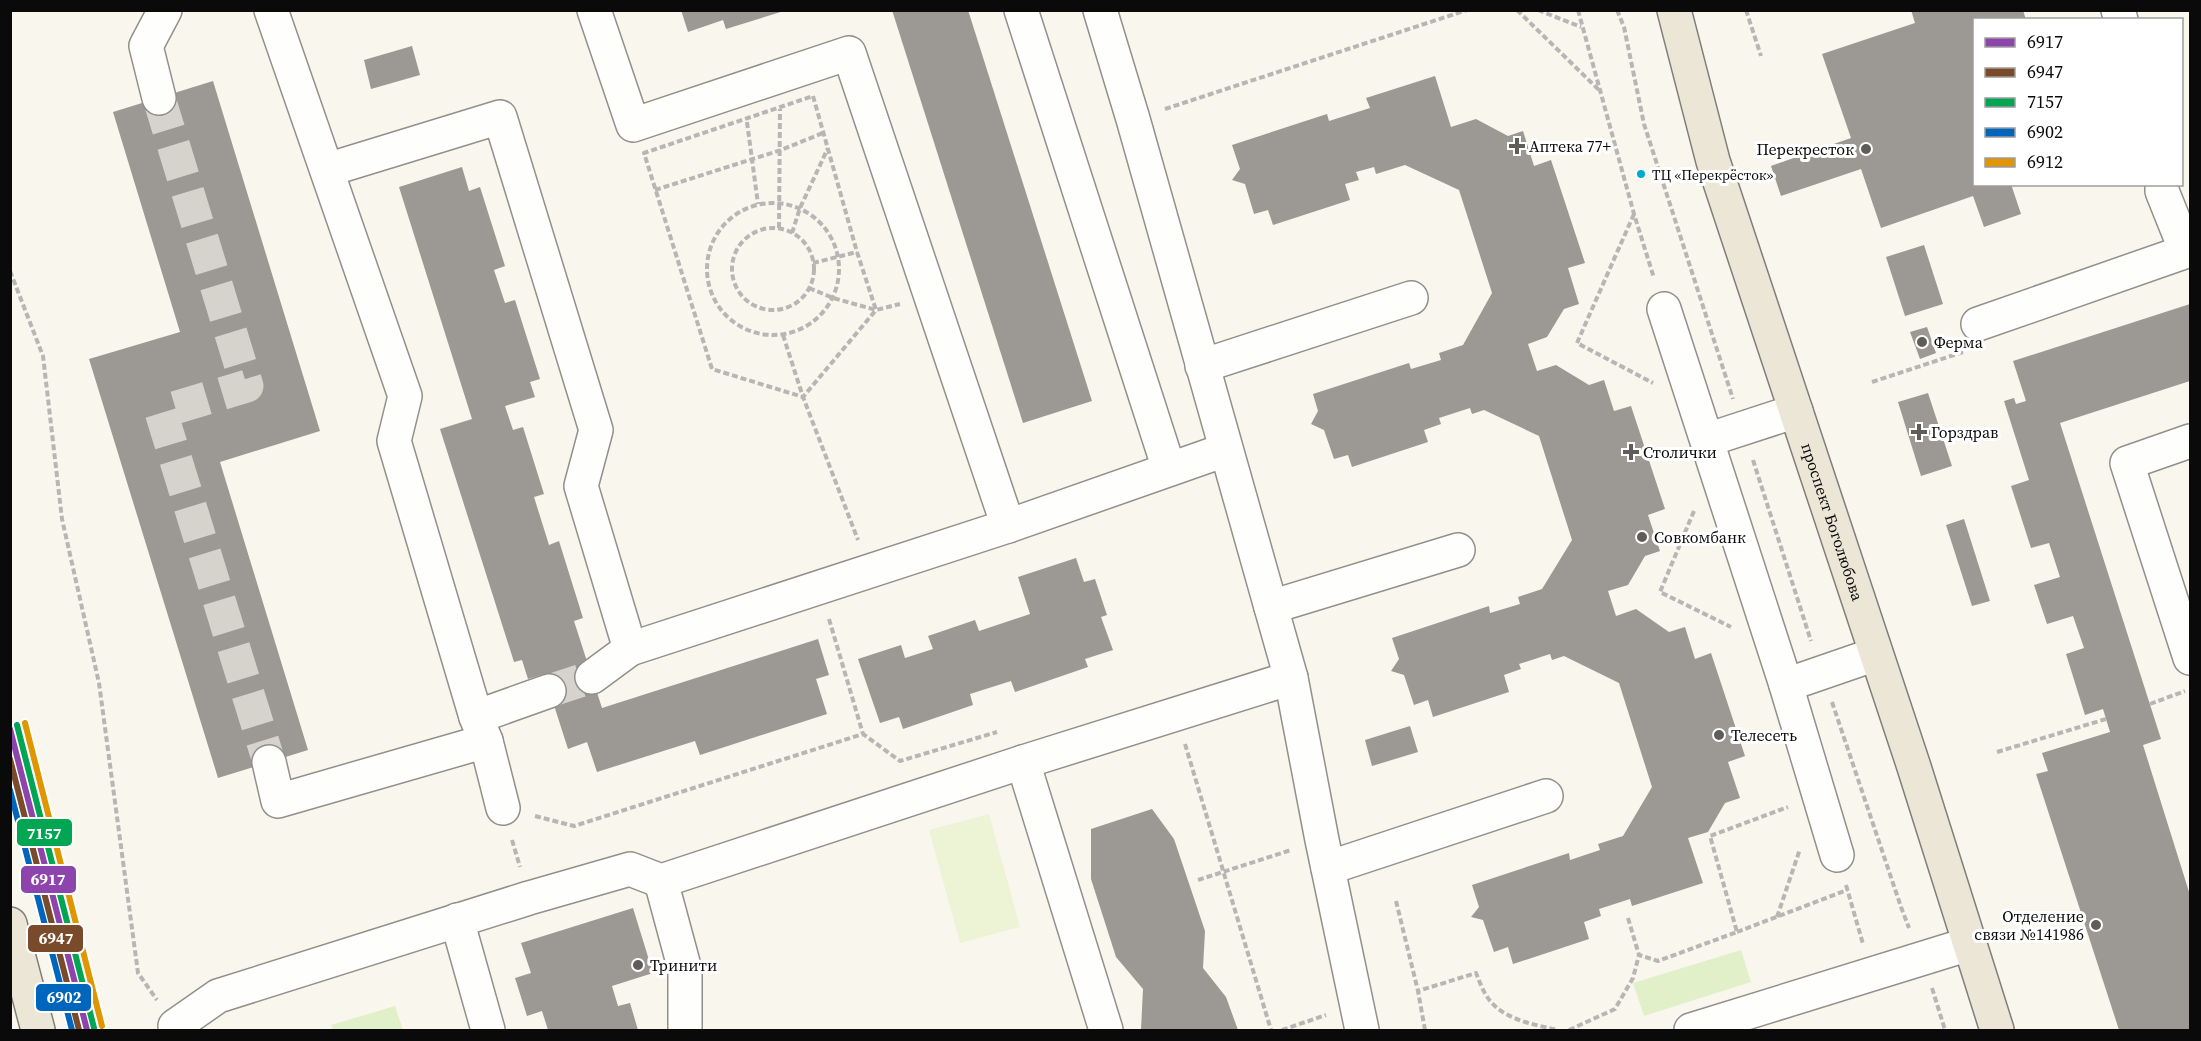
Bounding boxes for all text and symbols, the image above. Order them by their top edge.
legend [1973,18,2183,186]
text: 6917 [2027,29,2063,54]
text: 6947 [2027,59,2063,84]
text: 7157 [2027,89,2063,114]
text: 6902 [2027,119,2063,144]
place label: Аптека 77+ [1529,135,1612,157]
place label: Перекресток [1757,138,1854,160]
marker: Аптека 77+ [1510,139,1524,153]
marker: Перекресток [1859,142,1873,156]
text: 6912 [2027,149,2063,174]
place label: ТЦ «Перекрёсток» [1652,165,1774,185]
marker: ТЦ «Перекрёсток» [1635,168,1647,180]
place label: Ферма [1934,331,1984,353]
marker: Ферма [1915,335,1929,349]
place label: Горздрав [1931,421,1998,443]
marker: Горздрав [1912,425,1926,439]
street label: проспект Боголюбова [1796,440,1869,604]
place label: Столички [1643,441,1717,463]
marker: Столички [1624,445,1638,459]
place label: Совкомбанк [1654,526,1746,548]
marker: Совкомбанк [1635,530,1649,544]
place label: Телесеть [1731,724,1797,746]
marker: Телесеть [1712,728,1726,742]
line badge: 7157 [16,818,73,847]
text: 7157 [27,822,62,844]
line badge: 6917 [20,865,77,894]
text: 6917 [31,868,66,890]
place label: Отделение связи №141986 [1974,905,2084,945]
marker: Отделение связи №141986 [2089,918,2103,932]
line badge: 6947 [27,924,84,953]
text: 6947 [39,927,74,949]
place label: Тринити [650,954,717,976]
marker: Тринити [631,958,645,972]
line badge: 6902 [35,983,92,1012]
text: 6902 [47,986,82,1008]

